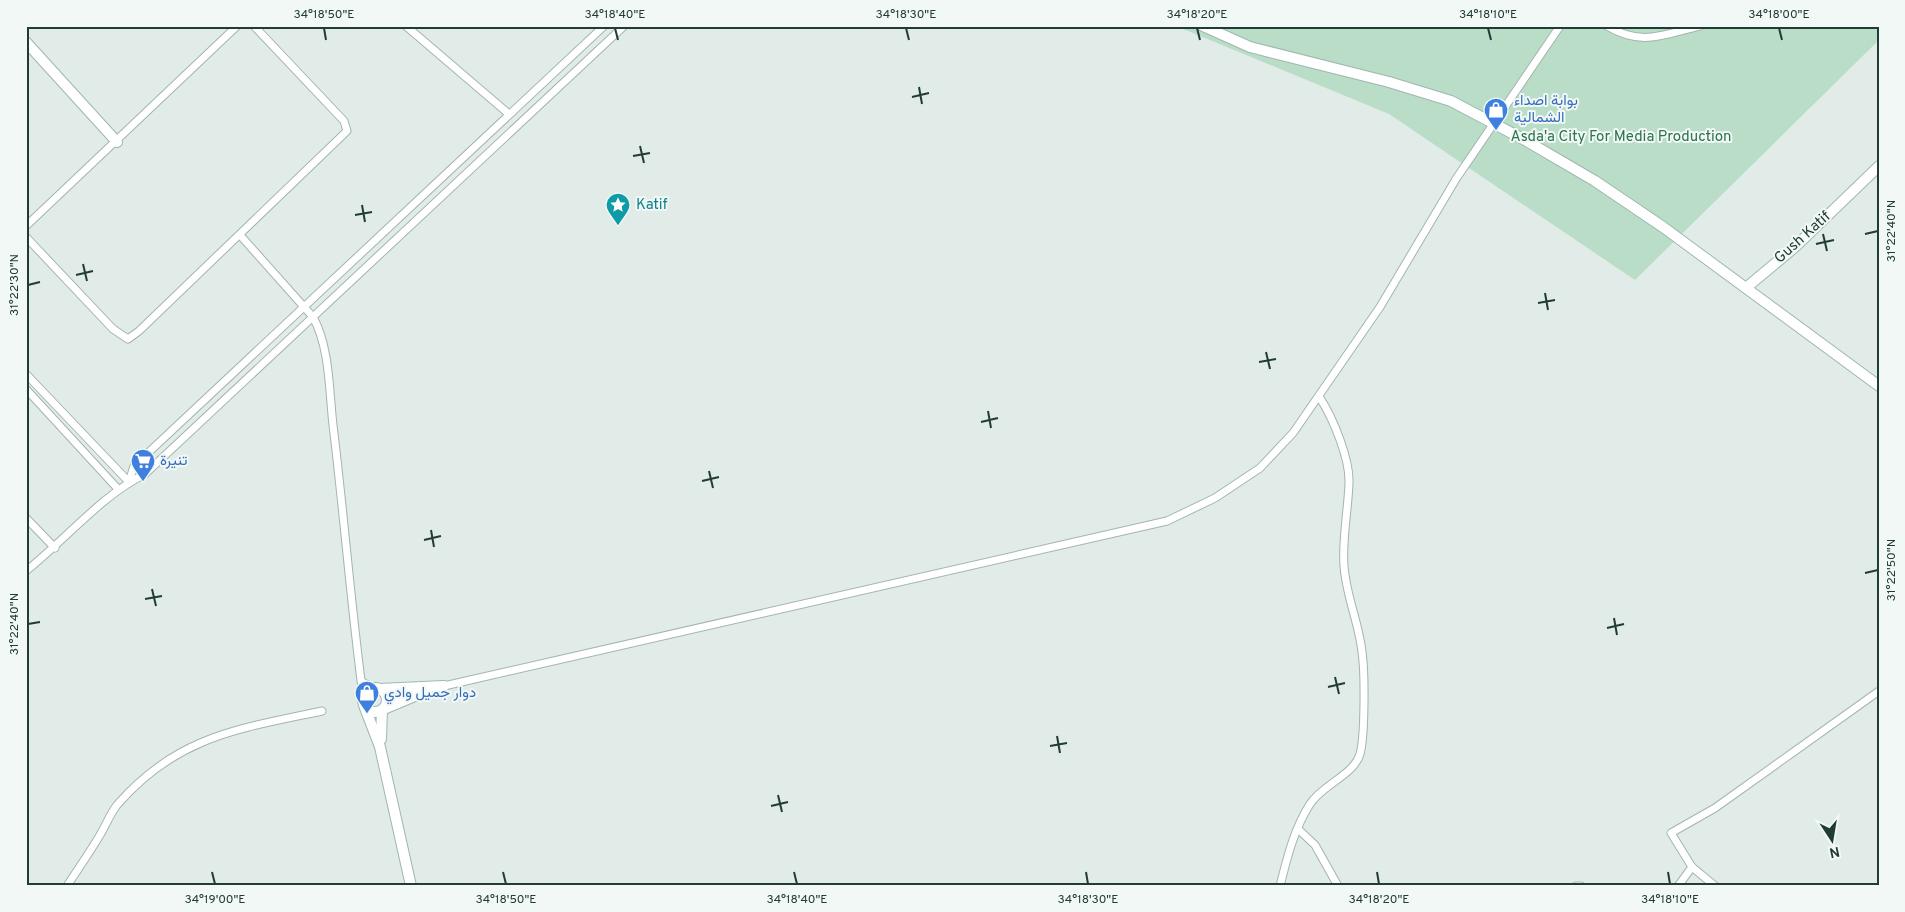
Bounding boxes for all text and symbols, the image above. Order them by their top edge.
text: 34°18'50"E [293,7,355,23]
text: 34°18'40"E [584,7,646,23]
text: 34°18'30"E [876,7,936,23]
text: 34°18'20"E [1166,7,1228,23]
text: 34°18'10"E [1459,7,1517,23]
text: 34°18'00"E [1748,7,1810,23]
place label: بوابة اصداء الشمالية [1514,92,1578,128]
shop icon: بوابة اصداء الشمالية [1483,97,1509,131]
park label: Asda'a City For Media Production [1511,128,1731,147]
place icon: Katif [605,192,631,226]
place label: Katif [636,196,668,215]
text: 31°22'40"N [1884,200,1900,262]
street label: Gush Katif [1771,208,1835,268]
text: 31°22'30"N [7,254,23,316]
supermarket icon: تنيرة [130,448,156,482]
place label: تنيرة [160,452,188,471]
text: 31°22'50"N [1884,539,1900,601]
text: 31°22'40"N [7,593,23,655]
shop icon: دوار جميل وادي [354,680,380,714]
place label: دوار جميل وادي [384,684,476,705]
north arrow [1808,814,1858,864]
text: N [1828,842,1841,861]
text: 34°19'00"E [184,892,246,908]
text: 34°18'50"E [475,892,537,908]
text: 34°18'40"E [766,892,828,908]
text: 34°18'30"E [1058,892,1118,908]
text: 34°18'20"E [1348,892,1410,908]
text: 34°18'10"E [1641,892,1699,908]

